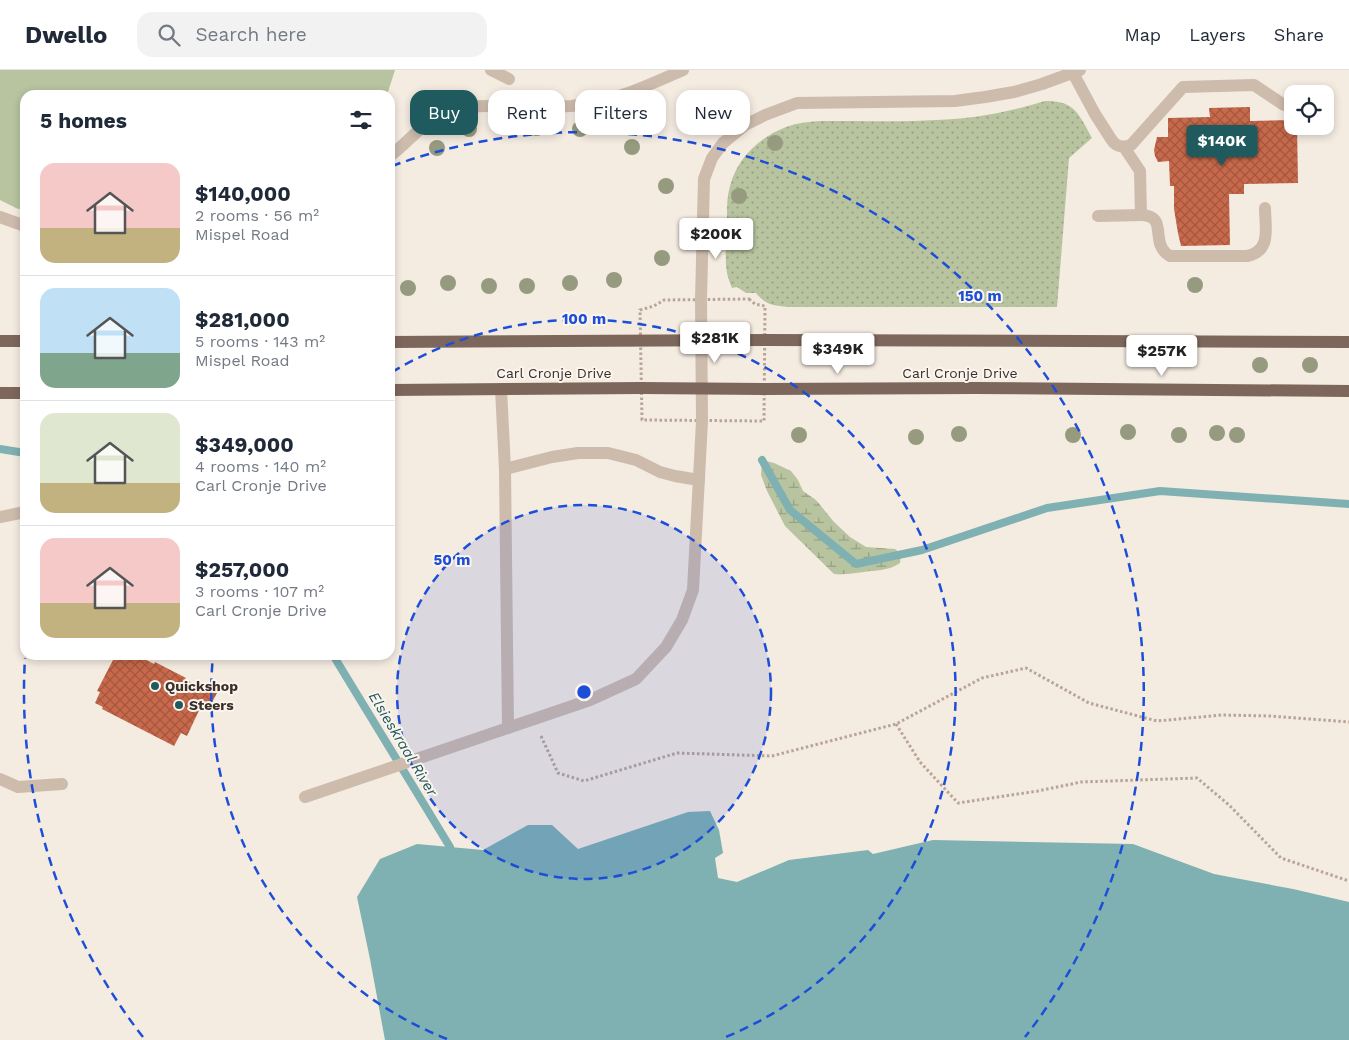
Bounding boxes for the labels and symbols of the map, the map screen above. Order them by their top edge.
pin: $140K [1187,124,1257,167]
pin: $200K [681,218,751,260]
text: 150 m [958,287,1002,305]
text: 100 m [562,310,606,328]
pin: $281K [680,322,750,364]
pin: $349K [803,332,873,375]
pin: $257K [1127,334,1197,377]
street label: Carl Cronje Drive [496,365,612,381]
street label: Carl Cronje Drive [902,365,1018,381]
text: 50 m [434,551,470,569]
place label: Quickshop [165,678,238,694]
marker: Quickshop [149,680,161,692]
centre of rings [575,683,593,701]
water label: Elsieskraal River [365,689,442,800]
place label: Steers [189,697,234,713]
marker: Steers [173,699,185,711]

